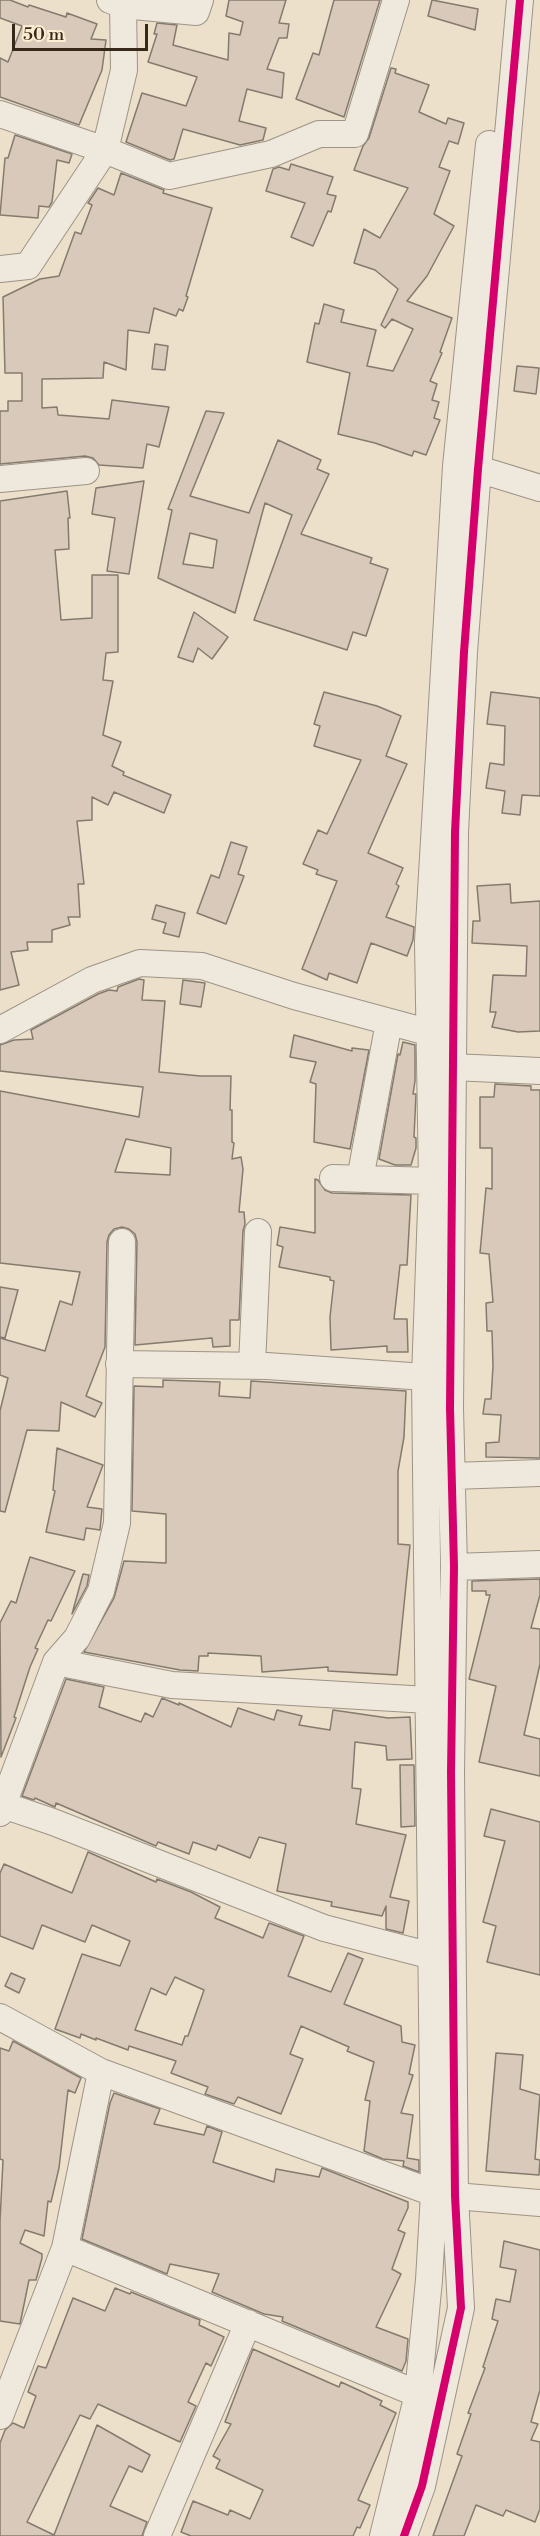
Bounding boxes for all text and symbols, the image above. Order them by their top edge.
scale bar [15,12,152,50]
text: 50 m [23,23,64,46]

